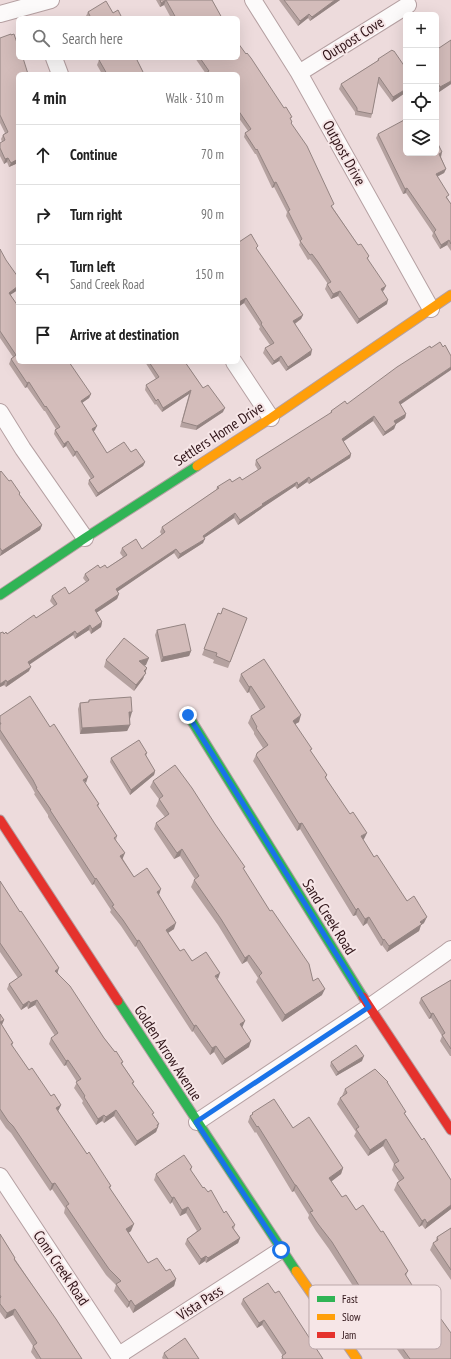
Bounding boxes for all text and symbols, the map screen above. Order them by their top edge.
street label: Outpost Cove [318,12,387,65]
map controls [403,12,439,156]
button: + [403,12,439,48]
search box [16,16,240,60]
icon: search [30,27,52,49]
text: Search here [62,29,123,48]
button: − [403,48,439,84]
button: locate [403,84,439,120]
text: 4 min [32,87,66,109]
text: Walk · 310 m [166,90,224,107]
street label: Outpost Drive [319,117,370,189]
button: layers [403,120,439,156]
icon: ahead [32,144,54,166]
text: Continue [70,145,117,164]
text: 70 m [201,146,224,163]
icon: right [32,204,54,226]
text: Turn right [70,205,122,224]
text: 90 m [201,206,224,223]
text: Turn left [70,257,115,276]
icon: left [32,264,54,286]
text: 150 m [195,266,224,283]
text: Sand Creek Road [70,276,145,293]
icon: arrive [32,324,54,346]
text: Arrive at destination [70,325,179,344]
street label: Settlers Home Drive [170,397,267,470]
route end [179,706,197,724]
street label: Sand Creek Road [299,875,360,958]
street label: Golden Arrow Avenue [130,1001,206,1104]
street label: Conn Creek Road [29,1227,93,1309]
route start [272,1241,290,1259]
street label: Vista Pass [172,1281,226,1325]
legend [309,1285,441,1349]
text: Fast [342,1292,358,1306]
text: Slow [342,1310,361,1324]
text: Jam [341,1328,356,1342]

